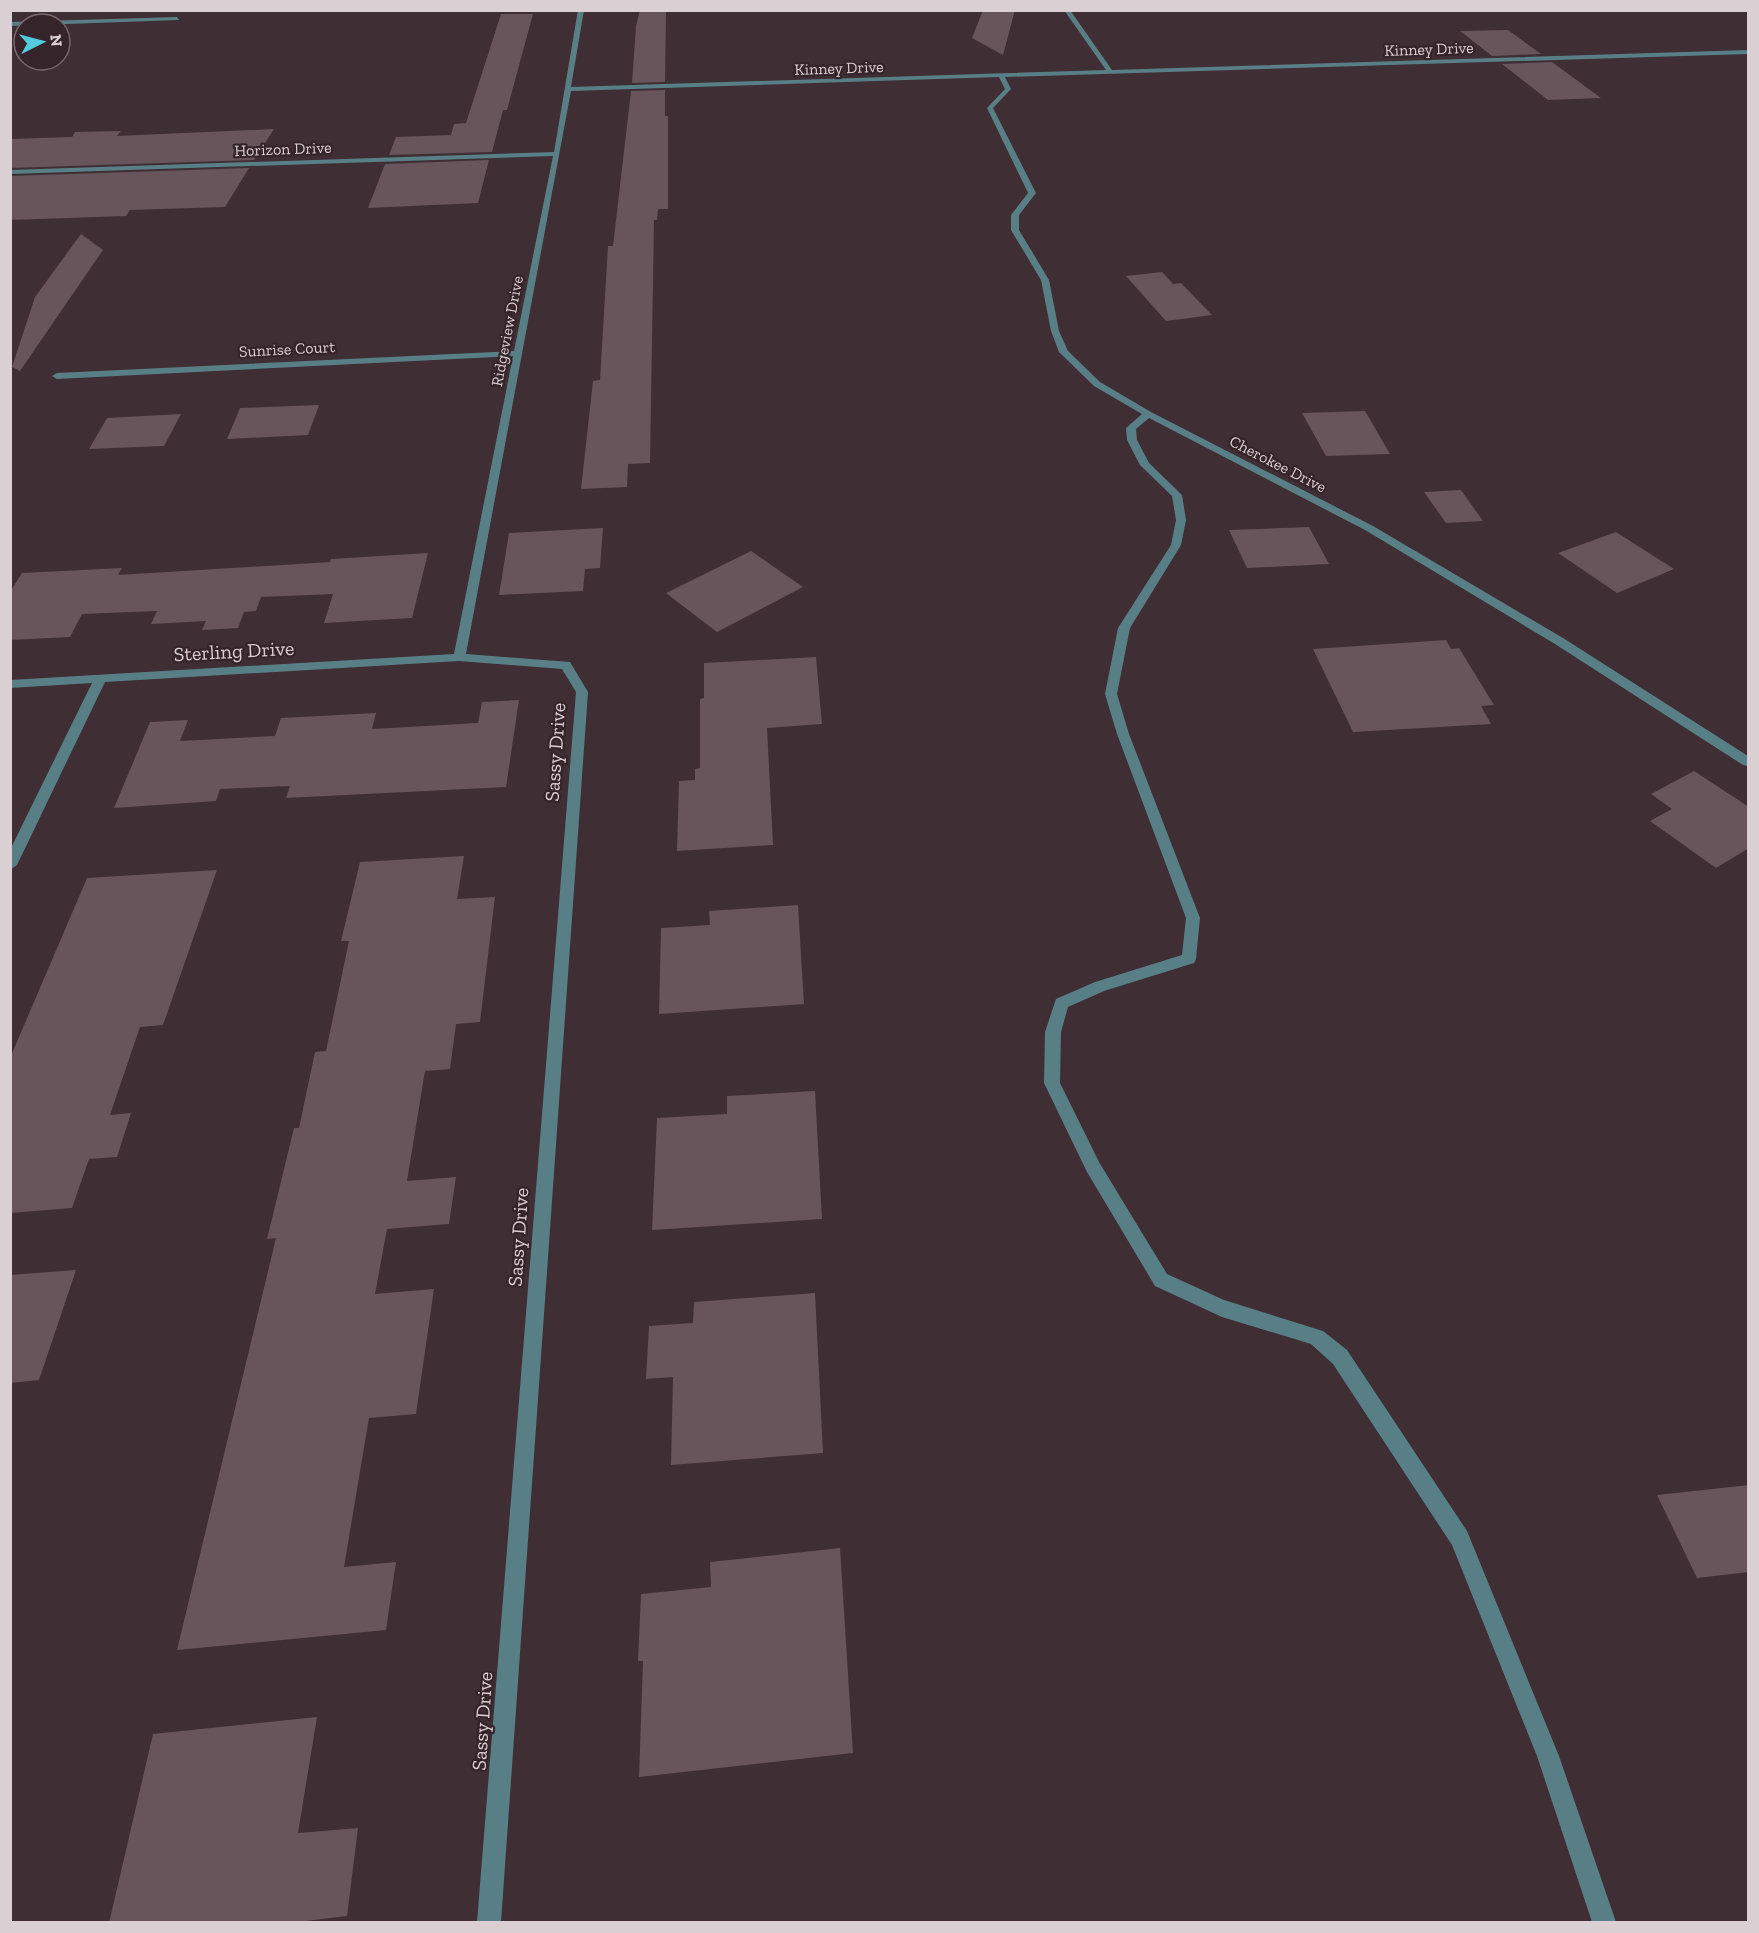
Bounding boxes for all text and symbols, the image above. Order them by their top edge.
north arrow [12,12,72,72]
text: N [46,33,67,48]
street label: Kinney Drive [1384,38,1474,60]
street label: Kinney Drive [794,57,884,79]
street label: Horizon Drive [234,138,332,160]
street label: Ridgeview Drive [487,274,527,388]
street label: Sunrise Court [238,337,336,361]
street label: Cherokee Drive [1226,431,1330,497]
street label: Sterling Drive [173,636,295,666]
street label: Sassy Drive [540,702,570,802]
street label: Sassy Drive [503,1187,533,1287]
street label: Sassy Drive [467,1671,497,1771]

